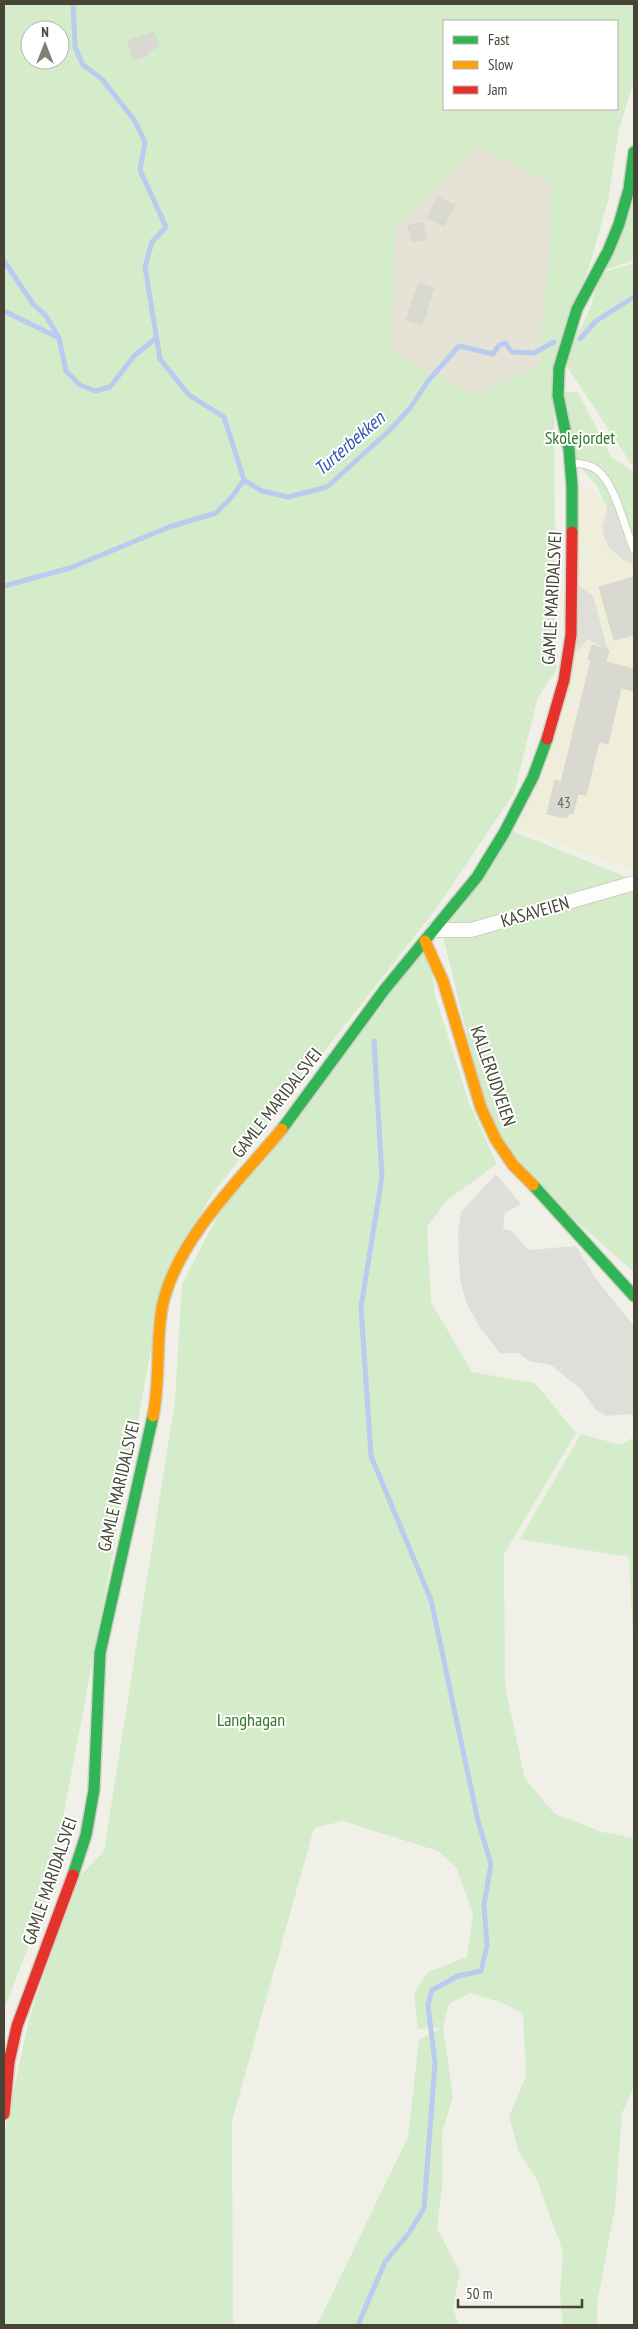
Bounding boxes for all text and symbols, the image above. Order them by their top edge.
north arrow [20,20,70,70]
legend [443,20,618,110]
text: N [41,23,49,41]
text: Fast [488,30,509,49]
text: Slow [488,55,513,74]
text: Jam [487,80,507,99]
water label: Turterbekken [309,405,390,480]
park label: Skolejordet [545,426,615,449]
street label: GAMLE MARIDALSVEI [537,531,566,665]
house number: 43 [557,793,571,812]
street label: KASAVEIEN [498,891,572,932]
street label: KALLERUDVEIEN [466,1023,521,1129]
street label: GAMLE MARIDALSVEI [226,1043,327,1162]
street label: GAMLE MARIDALSVEI [92,1418,145,1554]
park label: Langhagan [217,1708,285,1731]
street label: GAMLE MARIDALSVEI [17,1814,82,1948]
scale bar [458,2276,582,2308]
text: 50 m [466,2284,492,2303]

